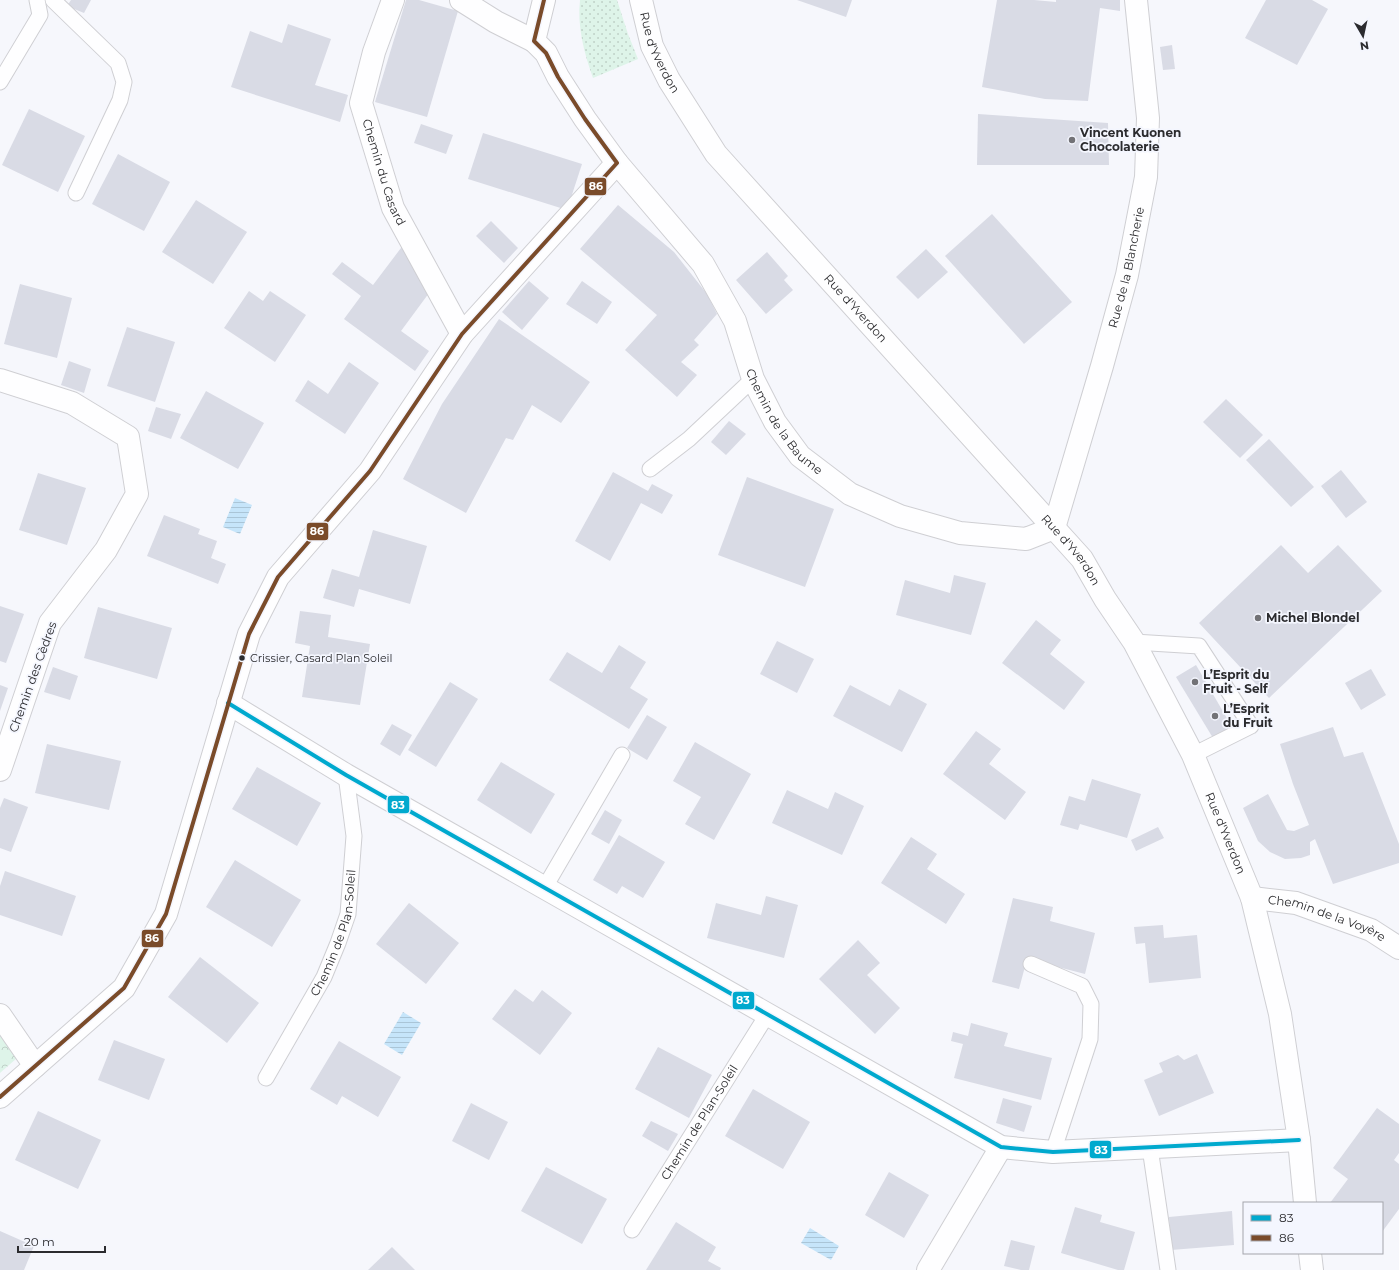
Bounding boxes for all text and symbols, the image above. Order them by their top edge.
street label: Rue d'Yverdon [637,10,683,96]
north arrow [1343,16,1383,56]
text: N [1359,38,1370,53]
street label: Chemin du Casard [359,117,409,228]
place label: Vincent Kuonen Chocolaterie [1079,125,1181,154]
marker: Vincent Kuonen Chocolaterie [1067,135,1077,145]
line badge: 86 [584,177,607,196]
text: 86 [589,179,603,193]
street label: Rue de la Blancherie [1105,205,1147,330]
street label: Rue d'Yverdon [821,271,891,345]
street label: Chemin de la Baume [743,367,826,478]
street label: Rue d'Yverdon [1038,511,1104,588]
line badge: 86 [306,522,329,541]
text: 86 [310,524,324,538]
place label: Michel Blondel [1266,610,1360,625]
marker: Michel Blondel [1253,613,1263,623]
street label: Chemin des Cèdres [5,619,60,734]
place label: Crissier, Casard Plan Soleil [250,651,392,665]
marker: Crissier, Casard Plan Soleil [237,653,247,663]
place label: L’Esprit du Fruit - Self [1203,667,1269,696]
marker: L’Esprit du Fruit - Self [1190,677,1200,687]
place label: L’Esprit du Fruit [1223,701,1274,730]
marker: L’Esprit du Fruit [1210,711,1220,721]
street label: Rue d'Yverdon [1202,790,1249,876]
line badge: 83 [387,795,410,814]
text: 83 [391,798,405,812]
street label: Chemin de Plan-Soleil [307,869,358,999]
street label: Chemin de la Voyère [1267,892,1389,944]
line badge: 86 [141,929,164,948]
text: 86 [145,931,159,945]
line badge: 83 [732,991,755,1010]
text: 83 [736,993,750,1007]
street label: Chemin de Plan-Soleil [657,1062,741,1182]
line badge: 83 [1089,1140,1112,1159]
text: 83 [1094,1143,1108,1157]
legend [1243,1202,1383,1254]
text: 83 [1279,1210,1294,1225]
scale bar [18,1228,105,1254]
text: 86 [1279,1230,1294,1245]
text: 20 m [24,1234,55,1249]

